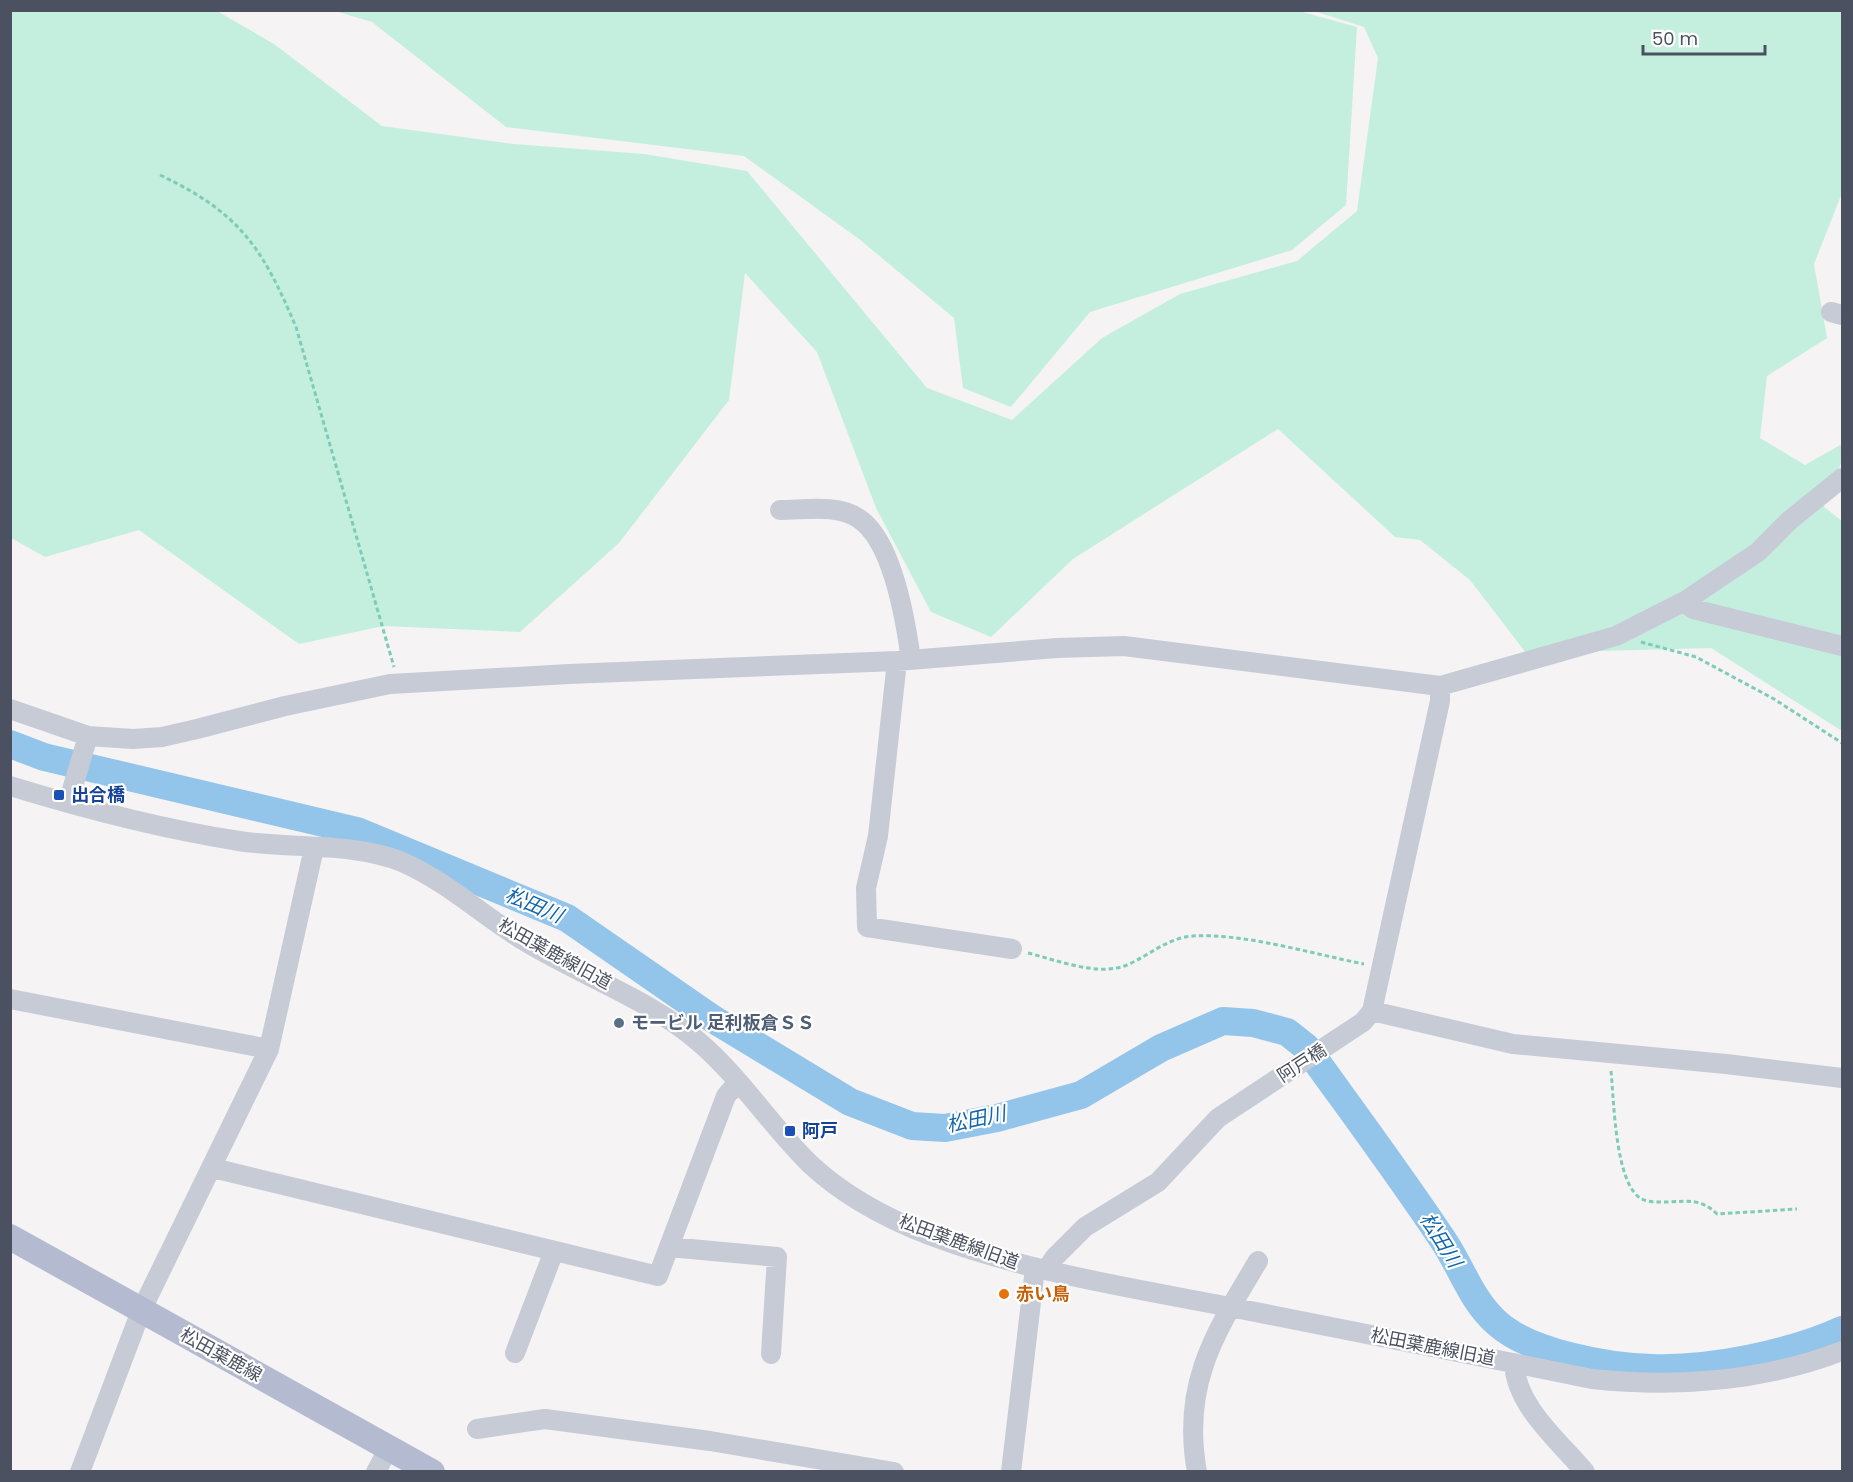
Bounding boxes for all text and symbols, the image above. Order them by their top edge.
scale bar [1643,18,1764,56]
text: 50 m [1652,26,1698,51]
place label: 出合橋 [71,782,125,807]
marker: 出合橋 [52,788,66,802]
water label: 松田川 [501,880,569,930]
street label: 松田葉鹿線旧道 [494,912,616,995]
place label: モービル 足利板倉ＳＳ [631,1010,815,1035]
marker: モービル 足利板倉ＳＳ [612,1016,626,1030]
street label: 阿戸橋 [1272,1037,1331,1088]
water label: 松田川 [944,1099,1010,1139]
place label: 阿戸 [802,1118,838,1143]
marker: 阿戸 [783,1124,797,1138]
water label: 松田川 [1413,1207,1470,1275]
street label: 松田葉鹿線旧道 [896,1208,1023,1275]
place label: 赤い鳥 [1016,1281,1070,1306]
marker: 赤い鳥 [997,1287,1011,1301]
street label: 松田葉鹿線 [176,1322,267,1387]
street label: 松田葉鹿線旧道 [1369,1322,1497,1371]

